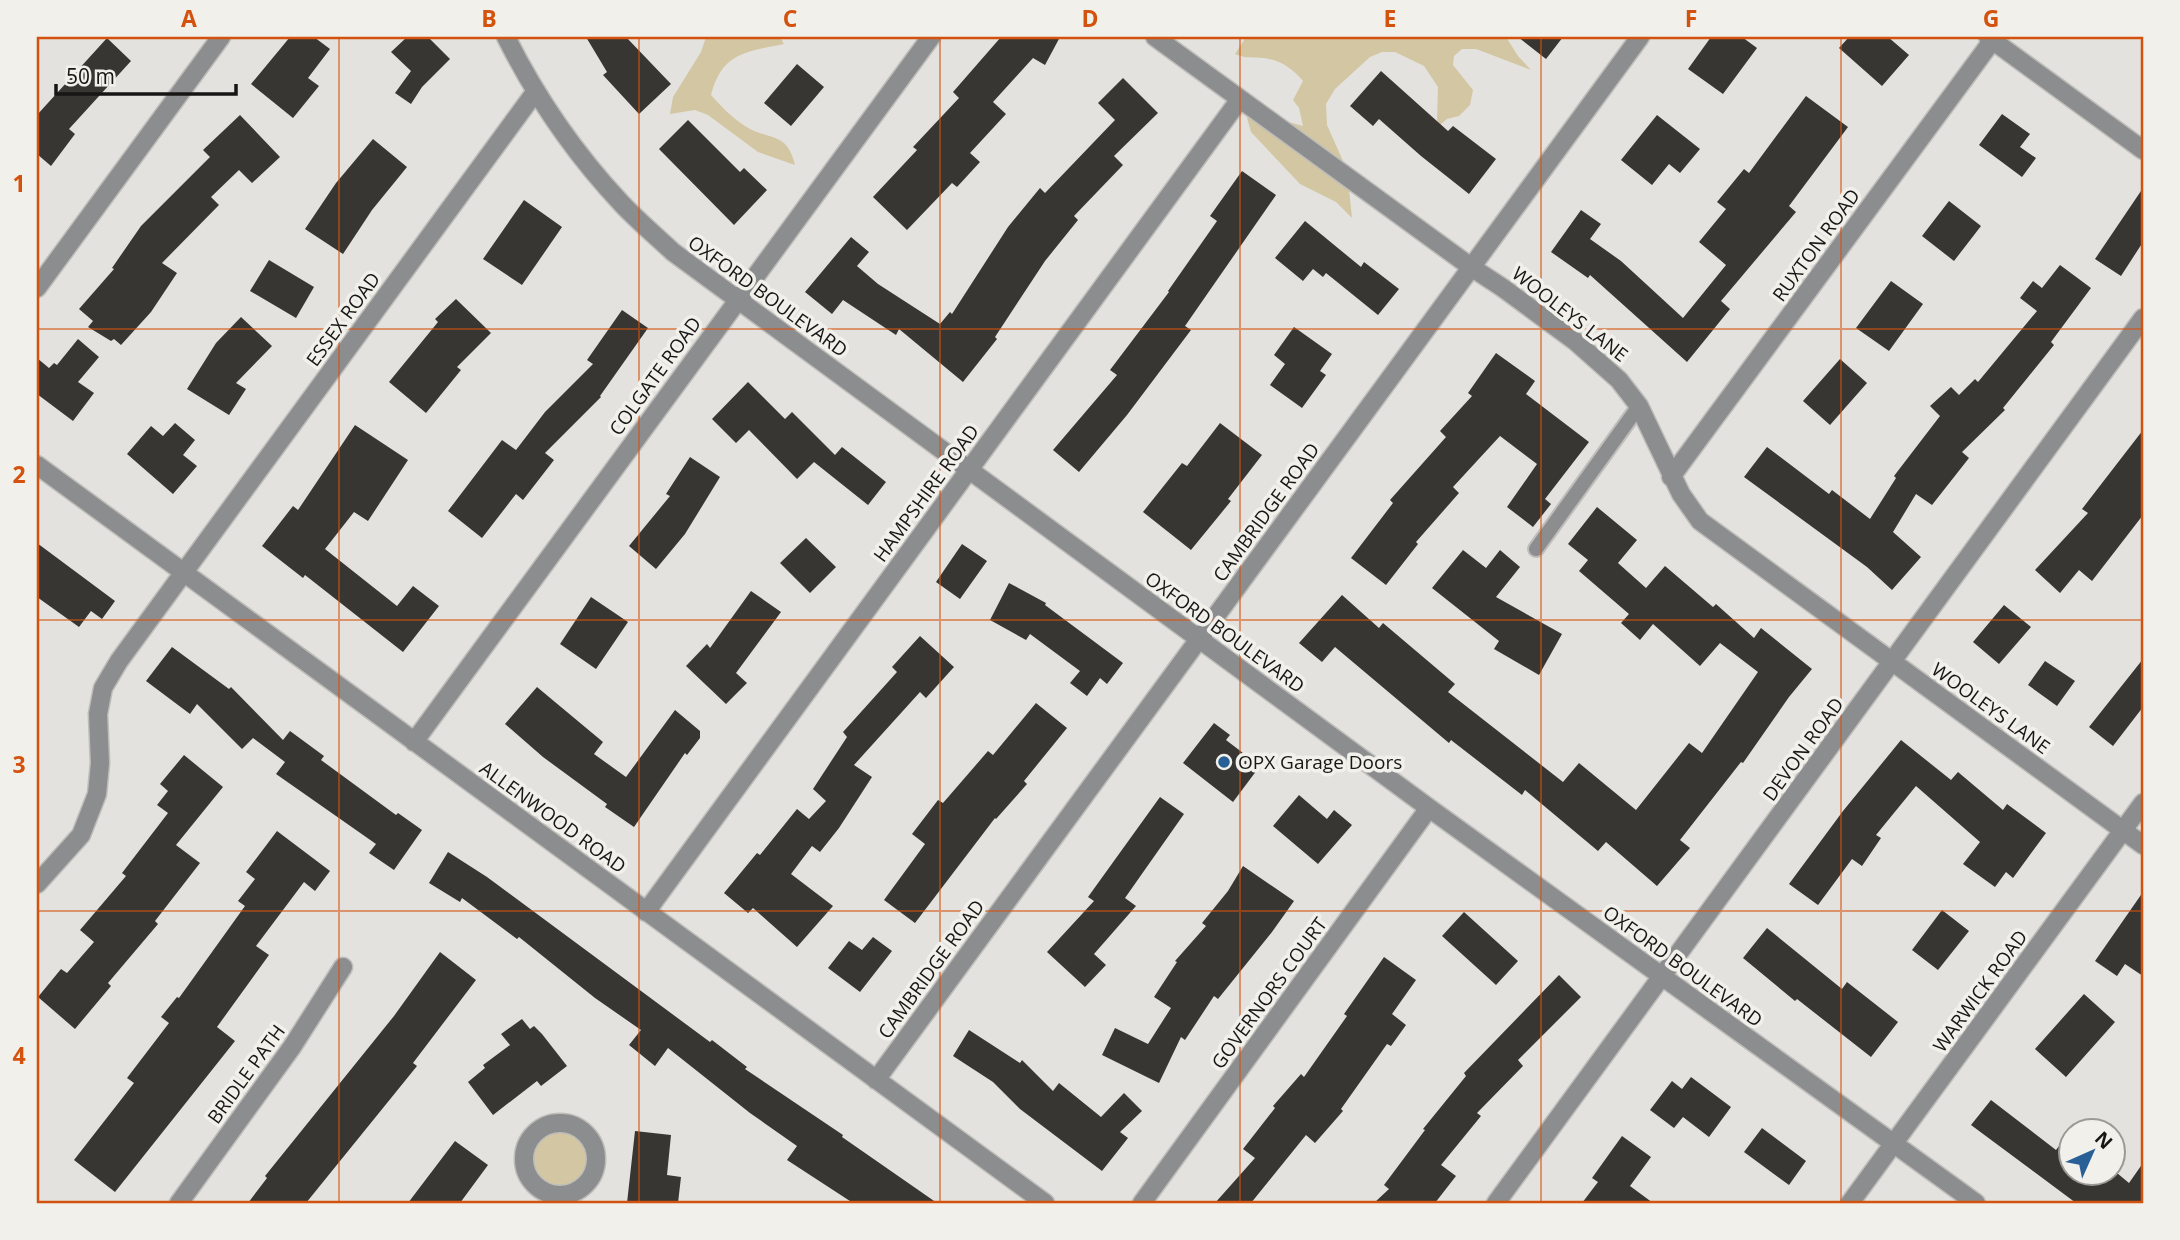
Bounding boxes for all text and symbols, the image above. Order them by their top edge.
text: A [181,2,197,34]
text: B [481,2,497,34]
text: C [783,2,797,34]
text: D [1081,2,1099,34]
text: E [1384,2,1396,34]
text: F [1685,2,1697,34]
text: G [1983,2,1999,34]
scale bar [56,52,236,96]
text: 50 m [66,62,115,90]
text: 1 [12,167,26,199]
street label: RUXTON ROAD [1766,183,1866,307]
street label: OXFORD BOULEVARD [683,229,853,363]
street label: WOOLEYS LANE [1507,261,1633,367]
street label: ESSEX ROAD [300,267,386,371]
street label: COLGATE ROAD [603,311,707,441]
street label: HAMPSHIRE ROAD [867,419,985,567]
street label: CAMBRIDGE ROAD [1207,437,1325,587]
text: 2 [12,458,26,490]
street label: OXFORD BOULEVARD [1140,565,1310,699]
street label: WOOLEYS LANE [1927,656,2055,760]
street label: DEVON ROAD [1757,692,1849,806]
text: 3 [12,748,26,780]
place label: OPX Garage Doors [1238,749,1402,775]
marker: OPX Garage Doors [1216,754,1232,770]
street label: ALLENWOOD ROAD [475,755,631,879]
street label: CAMBRIDGE ROAD [872,894,990,1044]
street label: OXFORD BOULEVARD [1598,899,1768,1033]
street label: GOVERNORS COURT [1205,912,1333,1074]
street label: WARWICK ROAD [1927,925,2033,1057]
street label: BRIDLE PATH [201,1019,291,1129]
text: 4 [12,1039,26,1071]
north arrow [2058,1118,2128,1188]
text: N [2089,1125,2119,1155]

